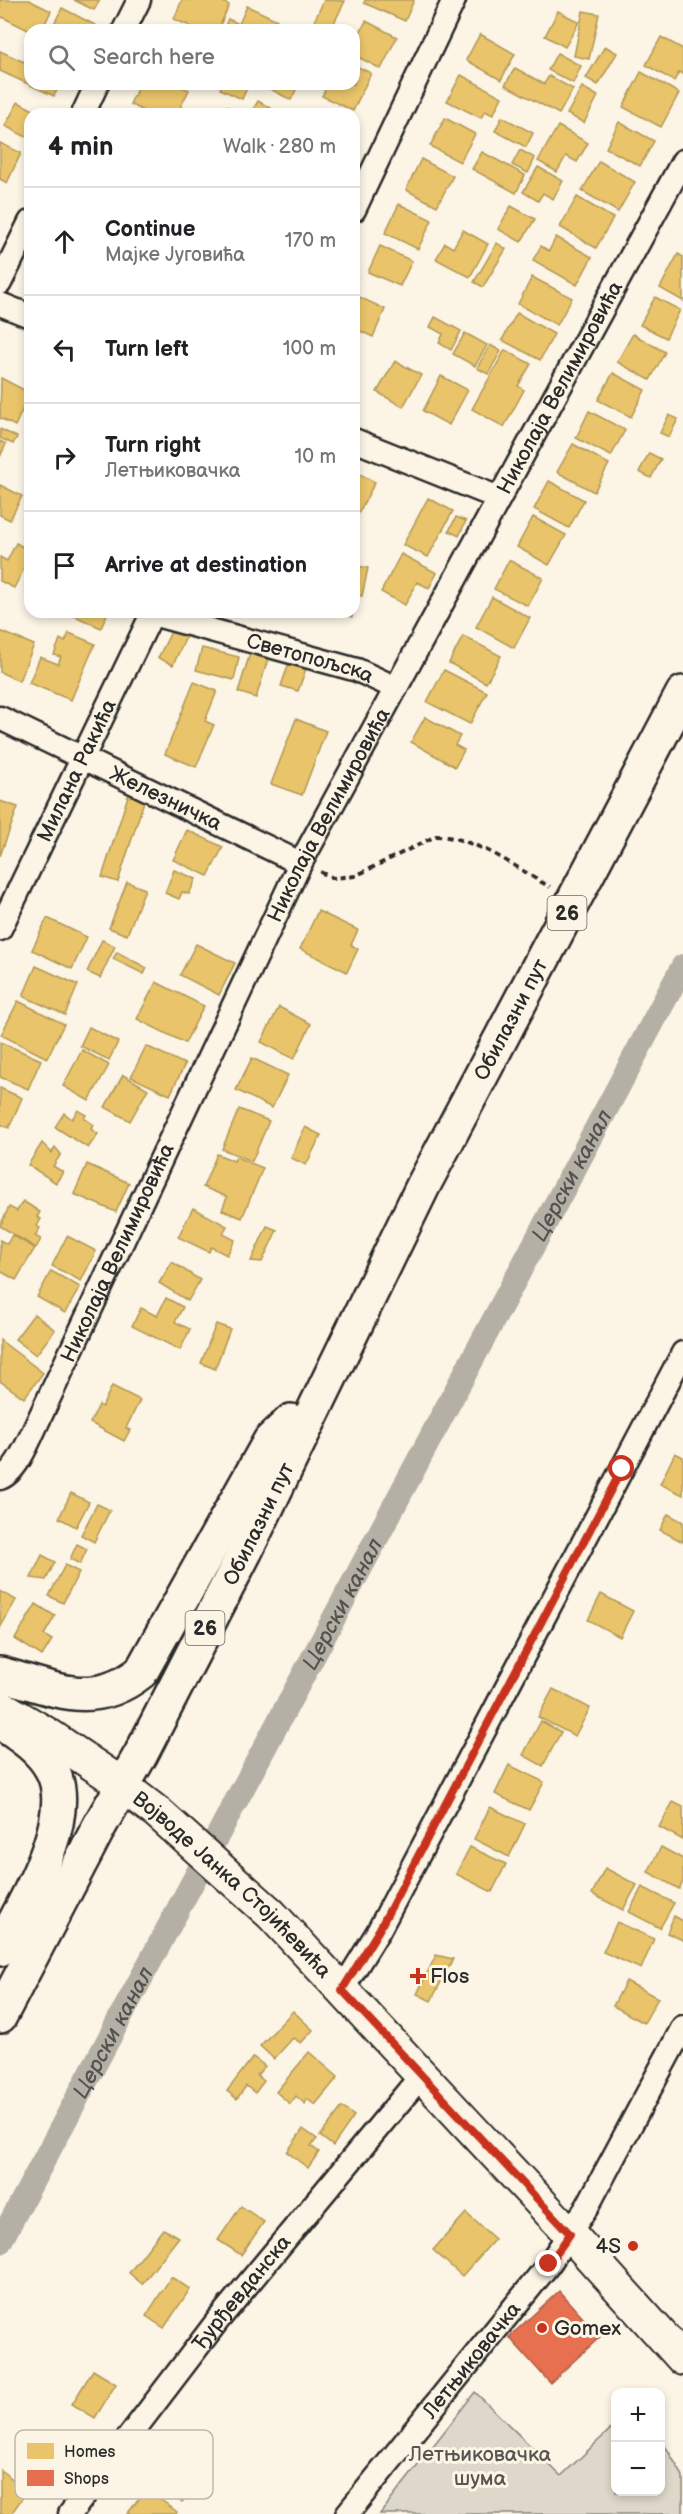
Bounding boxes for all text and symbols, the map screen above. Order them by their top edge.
search box [24,24,360,90]
icon: search [45,41,78,74]
text: Search here [93,44,215,71]
text: 4 min [48,132,113,163]
text: Walk · 280 m [223,135,336,159]
text: Continue [105,216,195,243]
icon: ahead [48,225,81,258]
text: 170 m [285,229,336,253]
text: Мајке Југовића [105,243,245,267]
street label: Николаја Велимировића [492,276,628,499]
icon: left [48,333,81,366]
text: Turn left [105,336,189,363]
text: 100 m [283,337,336,361]
text: Turn right [105,432,201,459]
icon: right [48,441,81,474]
text: 10 m [295,445,336,469]
text: Летњиковачка [105,459,241,483]
icon: arrive [48,549,81,582]
text: Arrive at destination [105,552,307,579]
street label: Светопољска [244,628,378,689]
street label: Милана Ракића [32,695,122,846]
street label: Николаја Велимировића [262,703,396,926]
street label: Железничка [105,761,226,836]
road number: 26 [548,896,586,930]
street label: Обилазни пут [469,955,554,1085]
water label: Церски канал [526,1105,619,1246]
street label: Николаја Велимировића [56,1139,180,1366]
route start [608,1455,634,1481]
street label: Обилазни пут [218,1458,300,1590]
water label: Церски канал [297,1534,389,1675]
road number: 26 [186,1611,224,1645]
street label: Војводе Јанка Стојићевића [128,1786,337,1984]
water label: Церски канал [67,1962,160,2103]
place label: Flos [430,1964,469,1989]
marker: Flos [411,1969,425,1983]
street label: Ђурђевданска [187,2230,297,2356]
place label: 4S [595,2234,621,2259]
marker: 4S [626,2239,640,2253]
route end [535,2250,561,2276]
street label: Летњиковачка [417,2297,527,2424]
place label: Gomex [554,2316,621,2341]
marker: Gomex [535,2321,549,2335]
map controls [611,2388,665,2496]
button: + [611,2388,665,2442]
legend [15,2430,213,2499]
park label: Летњиковачка шума [408,2442,552,2491]
button: − [611,2442,665,2496]
text: Homes [64,2443,116,2462]
text: Shops [64,2470,109,2489]

